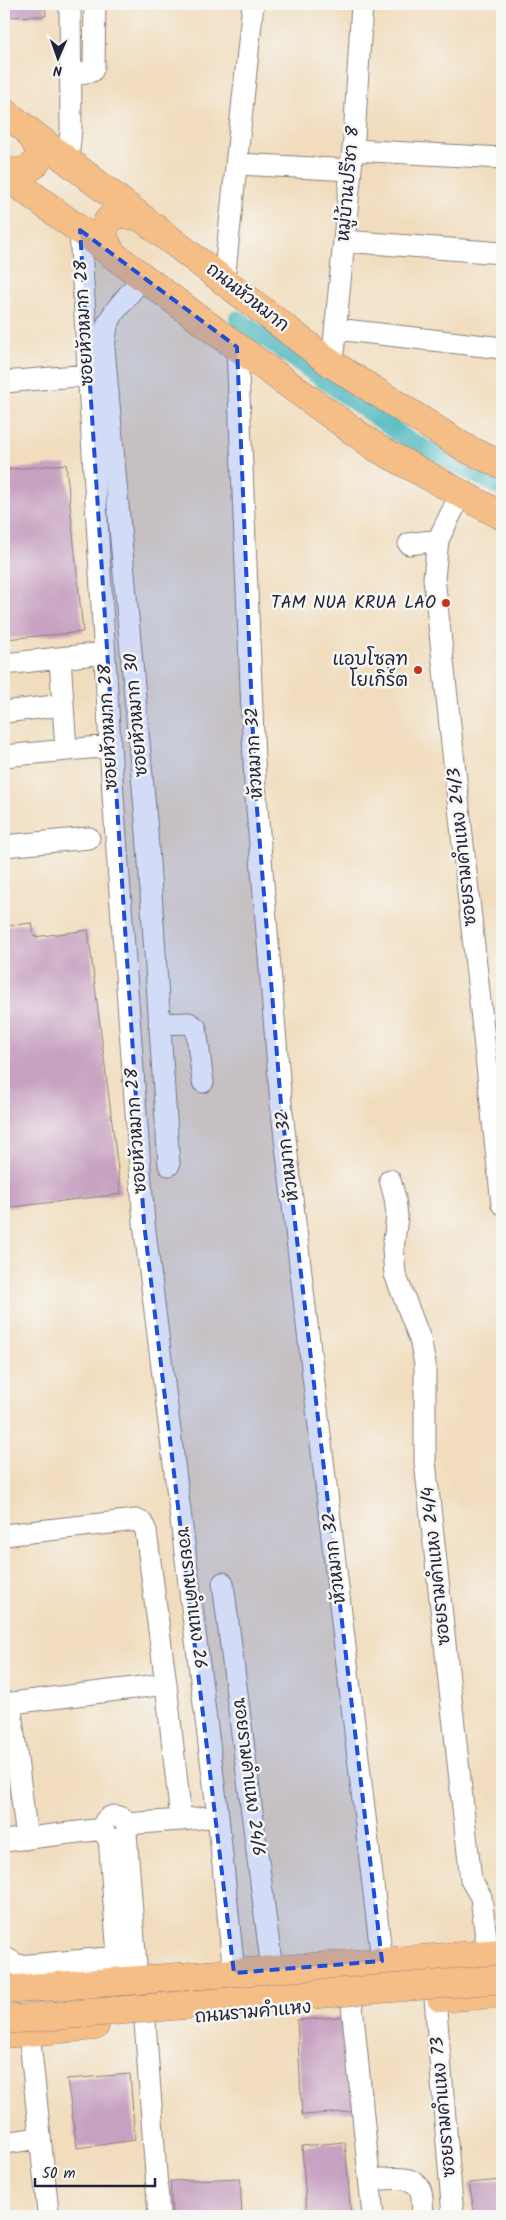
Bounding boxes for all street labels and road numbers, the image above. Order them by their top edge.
street label: หมู่บ้านปรีชา 8 [330,125,369,243]
street label: ถนนหัวหมาก [199,256,295,340]
street label: ซอยหัวหมาก 28 [67,259,103,387]
street label: ซอยหัวหมาก 30 [117,652,157,778]
street label: ซอยหัวหมาก 28 [91,663,127,791]
street label: หัวหมาก 32 [238,706,272,800]
street label: ซอยรามคำแหง 24/3 [440,766,486,928]
street label: ซอยหัวหมาก 28 [118,1067,156,1195]
street label: หัวหมาก 32 [268,1109,308,1203]
street label: ซอยรามคำแหง 24/4 [414,1485,460,1647]
street label: หัวหมาก 32 [315,1511,355,1605]
street label: ซอยรามคำแหง 26 [168,1525,214,1671]
street label: ซอยรามคำแหง 24/6 [224,1696,272,1858]
street label: ถนนรามคำแหง [193,1993,313,2033]
street label: ซอยรามคำแหง 73 [423,2035,465,2179]

